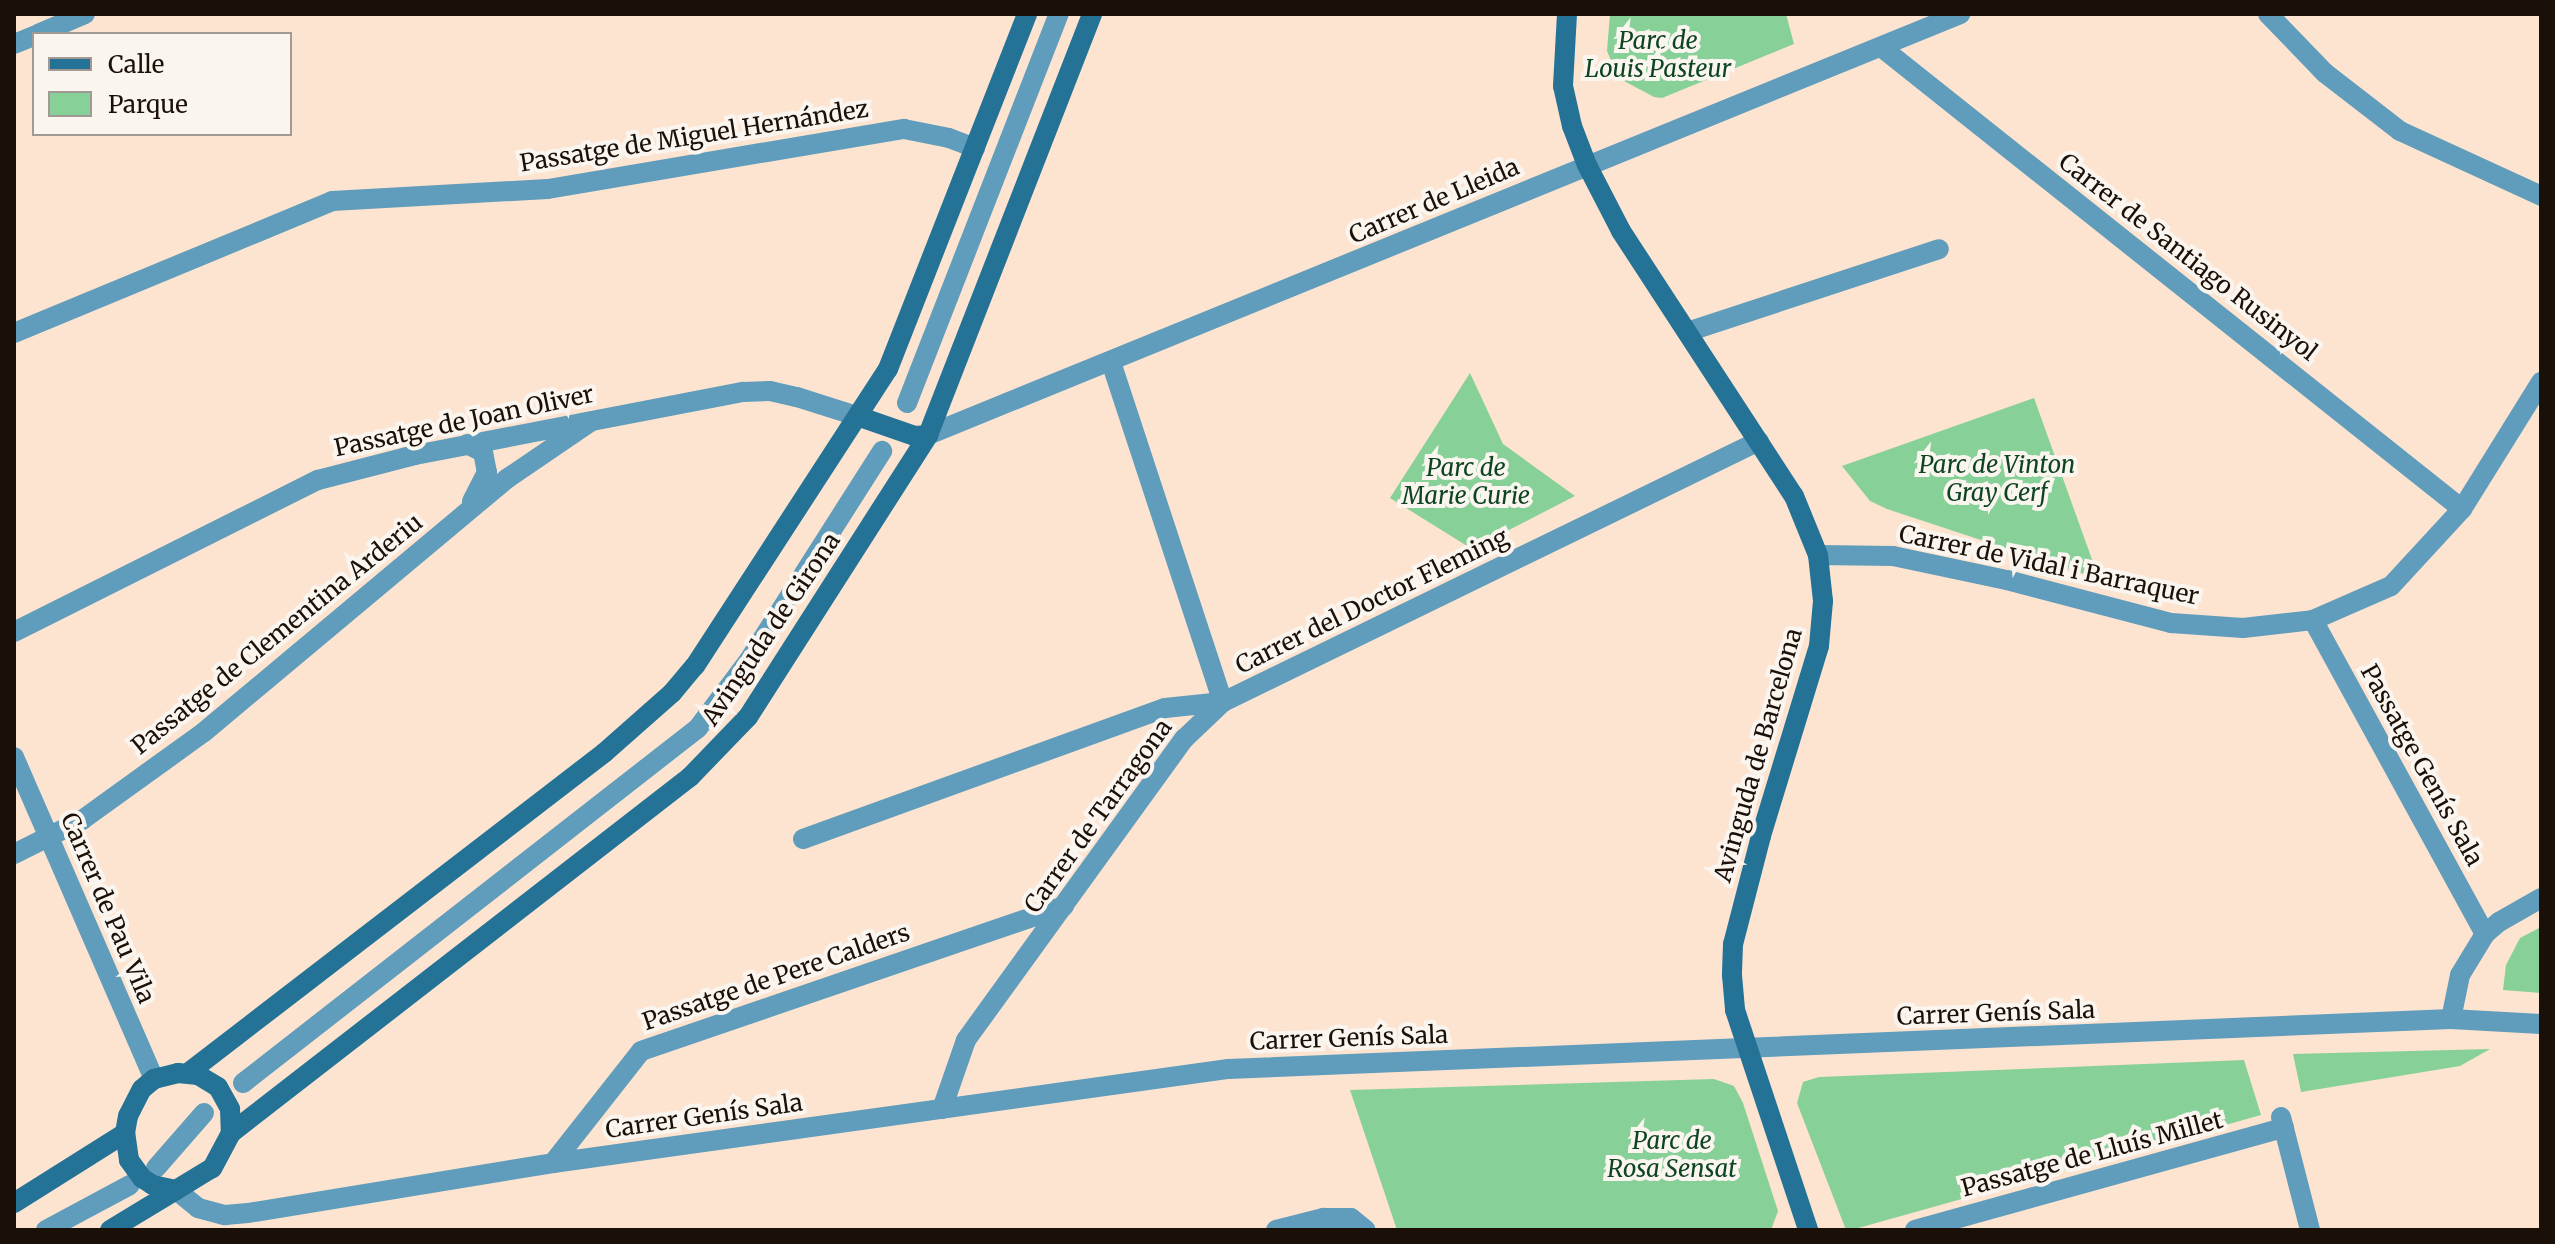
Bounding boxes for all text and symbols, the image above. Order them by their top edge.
park label: Parc de Louis Pasteur [1585,27,1731,83]
legend [32,32,292,136]
text: Calle [108,49,164,80]
text: Parque [108,89,188,120]
street label: Passatge de Miguel Hernández [518,94,870,178]
street label: Carrer de Santiago Rusinyol [2053,147,2323,367]
street label: Carrer de Lleida [1345,152,1523,250]
street label: Passatge de Joan Oliver [332,379,596,463]
park label: Parc de Vinton Gray Cerf [1919,451,2075,507]
park label: Parc de Marie Curie [1402,454,1530,510]
street label: Passatge de Clementina Arderiu [126,508,428,760]
street label: Carrer de Vidal i Barraquer [1896,519,2202,611]
street label: Carrer del Doctor Fleming [1231,522,1513,680]
street label: Avinguda de Girona [696,527,846,731]
street label: Avinguda de Barcelona [1708,625,1808,885]
street label: Passatge Genís Sala [2355,659,2489,871]
street label: Carrer de Tarragona [1018,714,1178,918]
street label: Carrer de Pau Vila [55,808,161,1008]
street label: Passatge de Pere Calders [639,918,913,1036]
street label: Carrer Genís Sala [1896,995,2096,1031]
street label: Carrer Genís Sala [1249,1020,1449,1056]
street label: Carrer Genís Sala [604,1088,804,1144]
street label: Passatge de Lluís Millet [1958,1105,2226,1203]
park label: Parc de Rosa Sensat [1607,1127,1737,1183]

